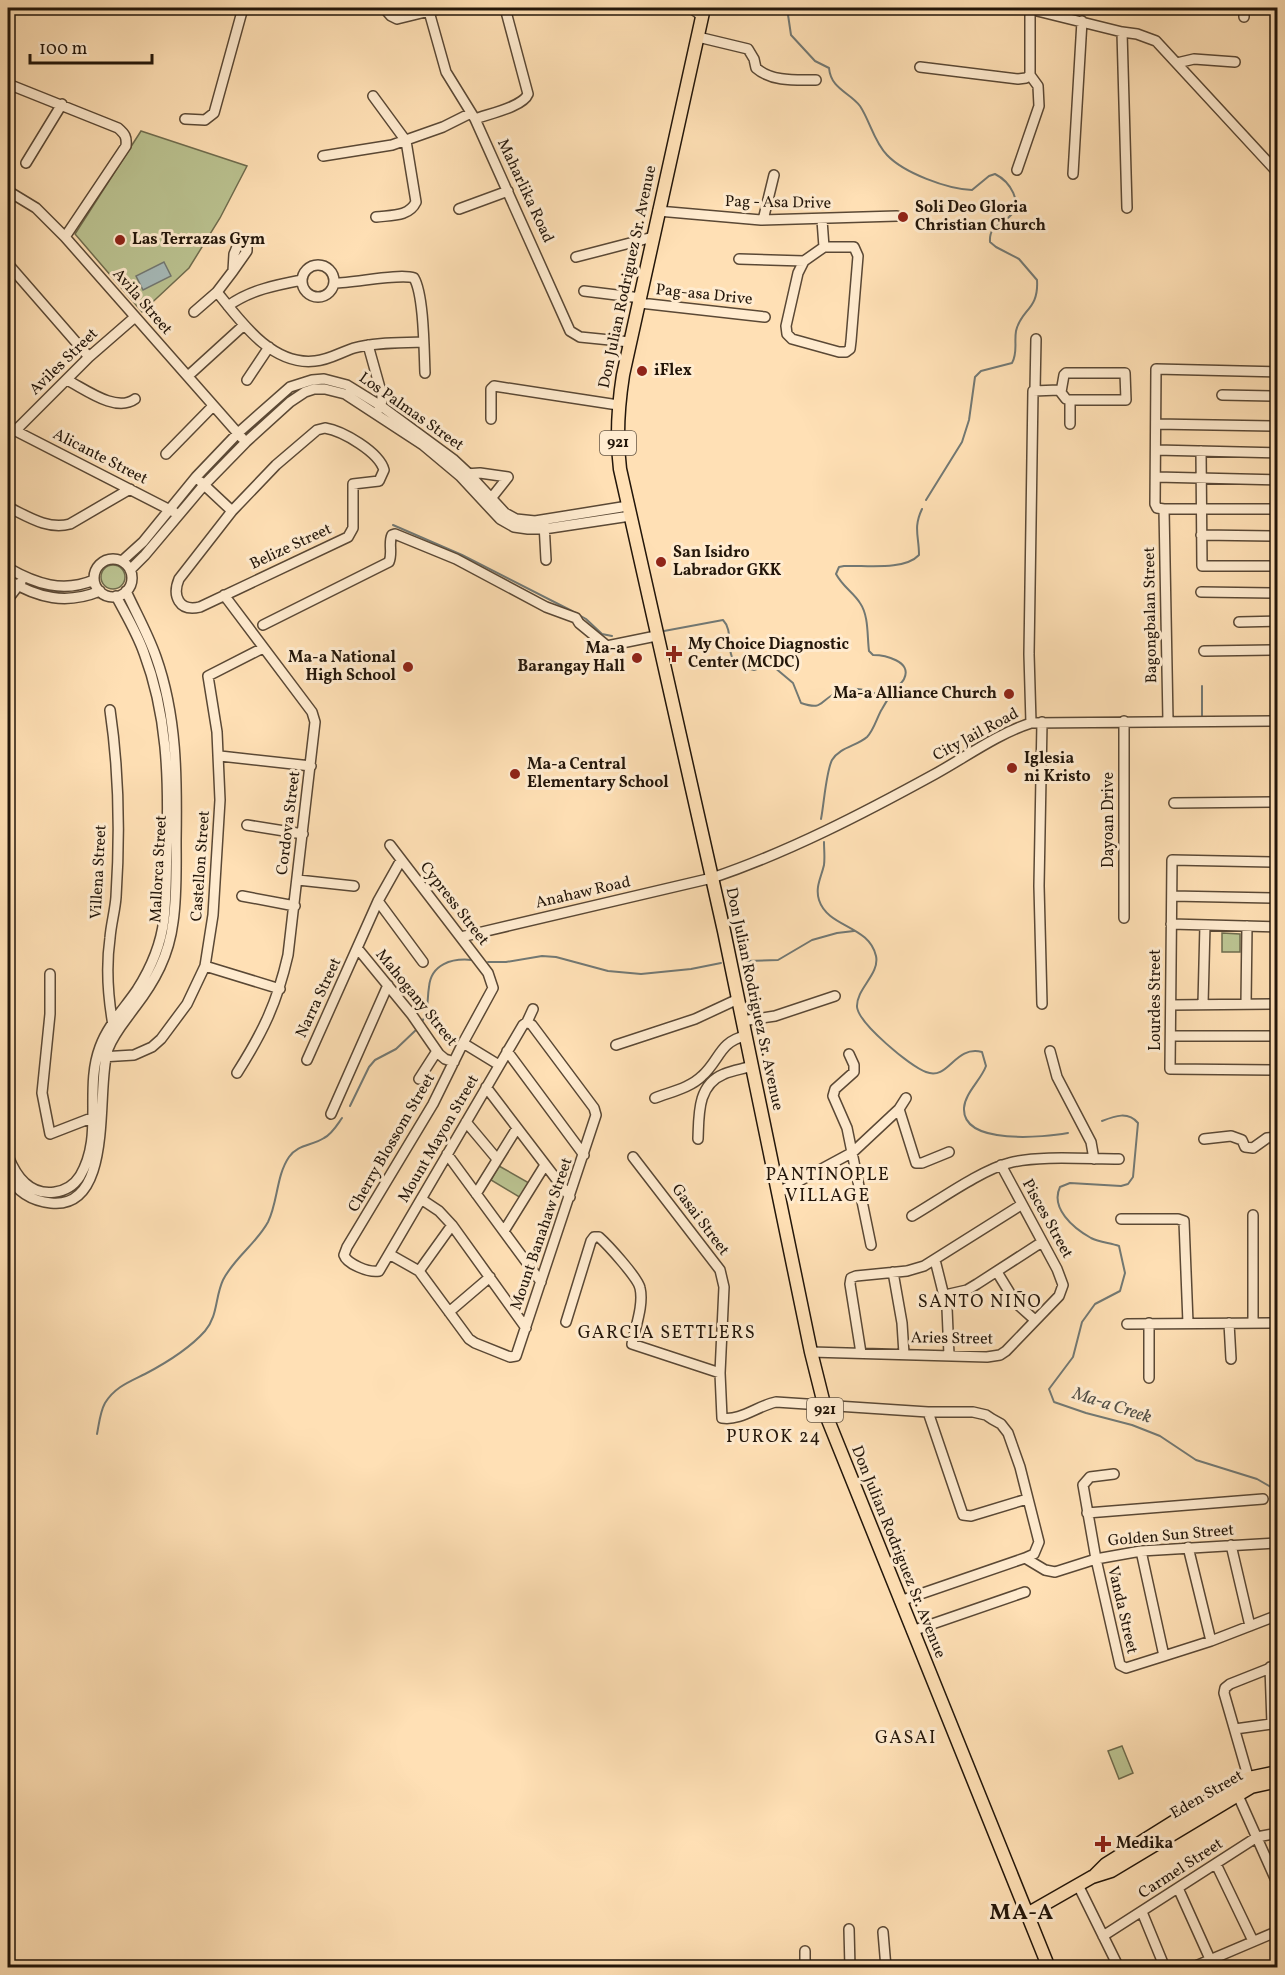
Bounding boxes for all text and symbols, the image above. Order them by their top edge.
scale bar [30,27,152,65]
text: 100 m [39,37,88,62]
street label: Maharlika Road [491,135,559,247]
street label: Don Julian Rodriguez Sr. Avenue [594,163,662,391]
street label: Pag - Asa Drive [725,191,831,215]
place label: Soli Deo Gloria Christian Church [915,197,1046,237]
marker: Soli Deo Gloria Christian Church [896,210,910,224]
place label: Las Terrazas Gym [132,229,265,251]
marker: Las Terrazas Gym [113,233,127,247]
street label: Avila Street [107,264,177,340]
street label: Pag-asa Drive [655,279,753,311]
street label: Aviles Street [25,323,104,400]
place label: iFlex [654,360,692,382]
marker: iFlex [635,364,649,378]
street label: Los Palmas Street [354,368,468,457]
street label: Alicante Street [49,424,152,491]
road number: 921 [600,431,636,455]
street label: Belize Street [247,518,336,576]
place label: San Isidro Labrador GKK [673,542,782,582]
street label: Bagongbalan Street [1139,546,1163,683]
marker: San Isidro Labrador GKK [654,555,668,569]
place label: My Choice Diagnostic Center (MCDC) [688,634,849,674]
place label: Ma-a Barangay Hall [518,638,626,678]
marker: My Choice Diagnostic Center (MCDC) [665,645,683,663]
place label: Ma-a National High School [288,647,397,687]
marker: Ma-a Barangay Hall [630,651,644,665]
marker: Ma-a National High School [401,660,415,674]
place label: Ma-a Alliance Church [833,683,997,705]
marker: Ma-a Alliance Church [1002,687,1016,701]
street label: City Jail Road [929,703,1023,767]
place label: Iglesia ni Kristo [1024,748,1091,788]
place label: Ma-a Central Elementary School [527,754,669,794]
marker: Iglesia ni Kristo [1005,761,1019,775]
marker: Ma-a Central Elementary School [508,767,522,781]
street label: Cordova Street [272,769,306,876]
street label: Dayoan Drive [1098,772,1120,868]
street label: Castellon Street [186,809,216,922]
street label: Mallorca Street [145,814,173,923]
street label: Villena Street [86,824,112,920]
street label: Cypress Street [414,858,494,951]
street label: Anahaw Road [533,871,633,915]
street label: Don Julian Rodriguez Sr. Avenue [720,885,788,1113]
street label: Mahogany Street [370,945,462,1052]
street label: Lourdes Street [1145,949,1167,1051]
street label: Narra Street [291,954,347,1042]
street label: Cherry Blossom Street [343,1069,441,1217]
street label: Mount Mayon Street [393,1071,485,1207]
street label: Mount Banahaw Street [506,1154,579,1313]
district label: PANTINOPLE VILLAGE [766,1163,890,1209]
street label: Pisces Street [1016,1175,1078,1263]
street label: Gasai Street [666,1180,734,1261]
district label: SANTO NIÑO [918,1290,1042,1315]
district label: GARCIA SETTLERS [578,1321,756,1346]
street label: Aries Street [911,1327,994,1351]
water label: Ma-a Creek [1068,1381,1155,1430]
road number: 921 [807,1398,843,1422]
district label: PUROK 24 [726,1425,822,1450]
street label: Don Julian Rodriguez Sr. Avenue [845,1442,951,1662]
street label: Golden Sun Street [1107,1519,1235,1552]
street label: Vanda Street [1101,1564,1143,1656]
district label: GASAI [875,1726,937,1751]
street label: Eden Street [1166,1765,1248,1825]
place label: Medika [1116,1833,1173,1855]
street label: Carmel Street [1134,1833,1228,1905]
marker: Medika [1094,1835,1112,1853]
district label: MA-A [989,1898,1055,1929]

